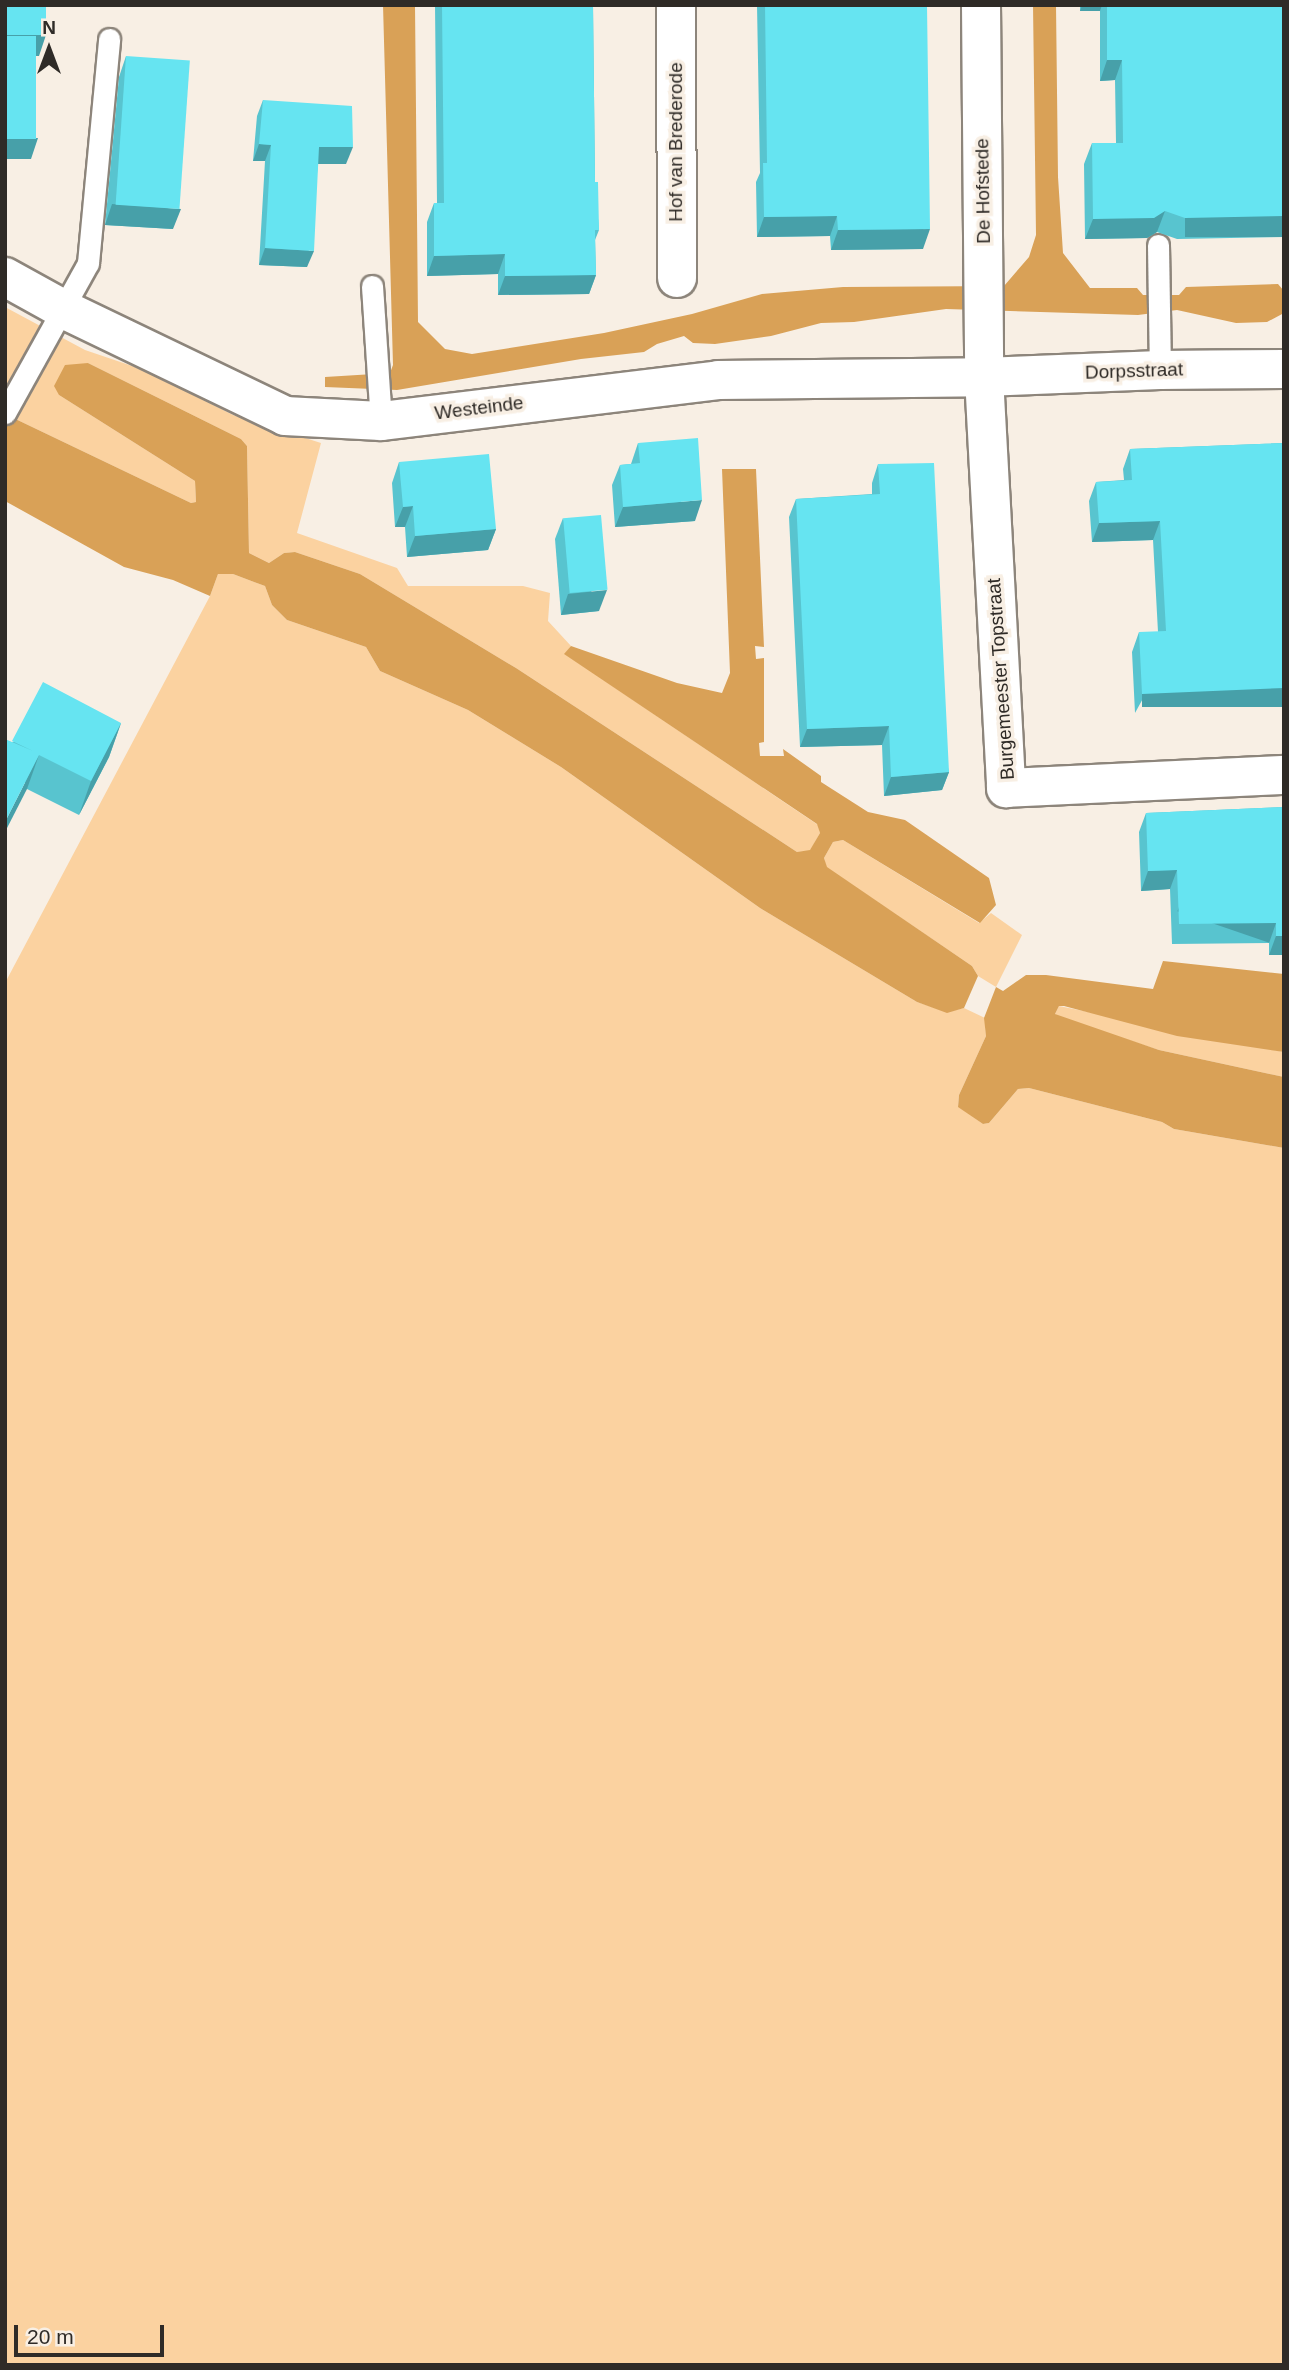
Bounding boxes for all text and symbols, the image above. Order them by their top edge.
north arrow [14,14,84,84]
text: N [42,17,56,38]
street label: Hof van Brederode [665,62,687,222]
street label: De Hofstede [971,138,995,244]
street label: Dorpsstraat [1085,358,1183,384]
street label: Westeinde [433,391,525,425]
street label: Burgemeester Topstraat [983,577,1019,781]
scale bar [18,2310,168,2354]
text: 20 m [27,2325,74,2348]

